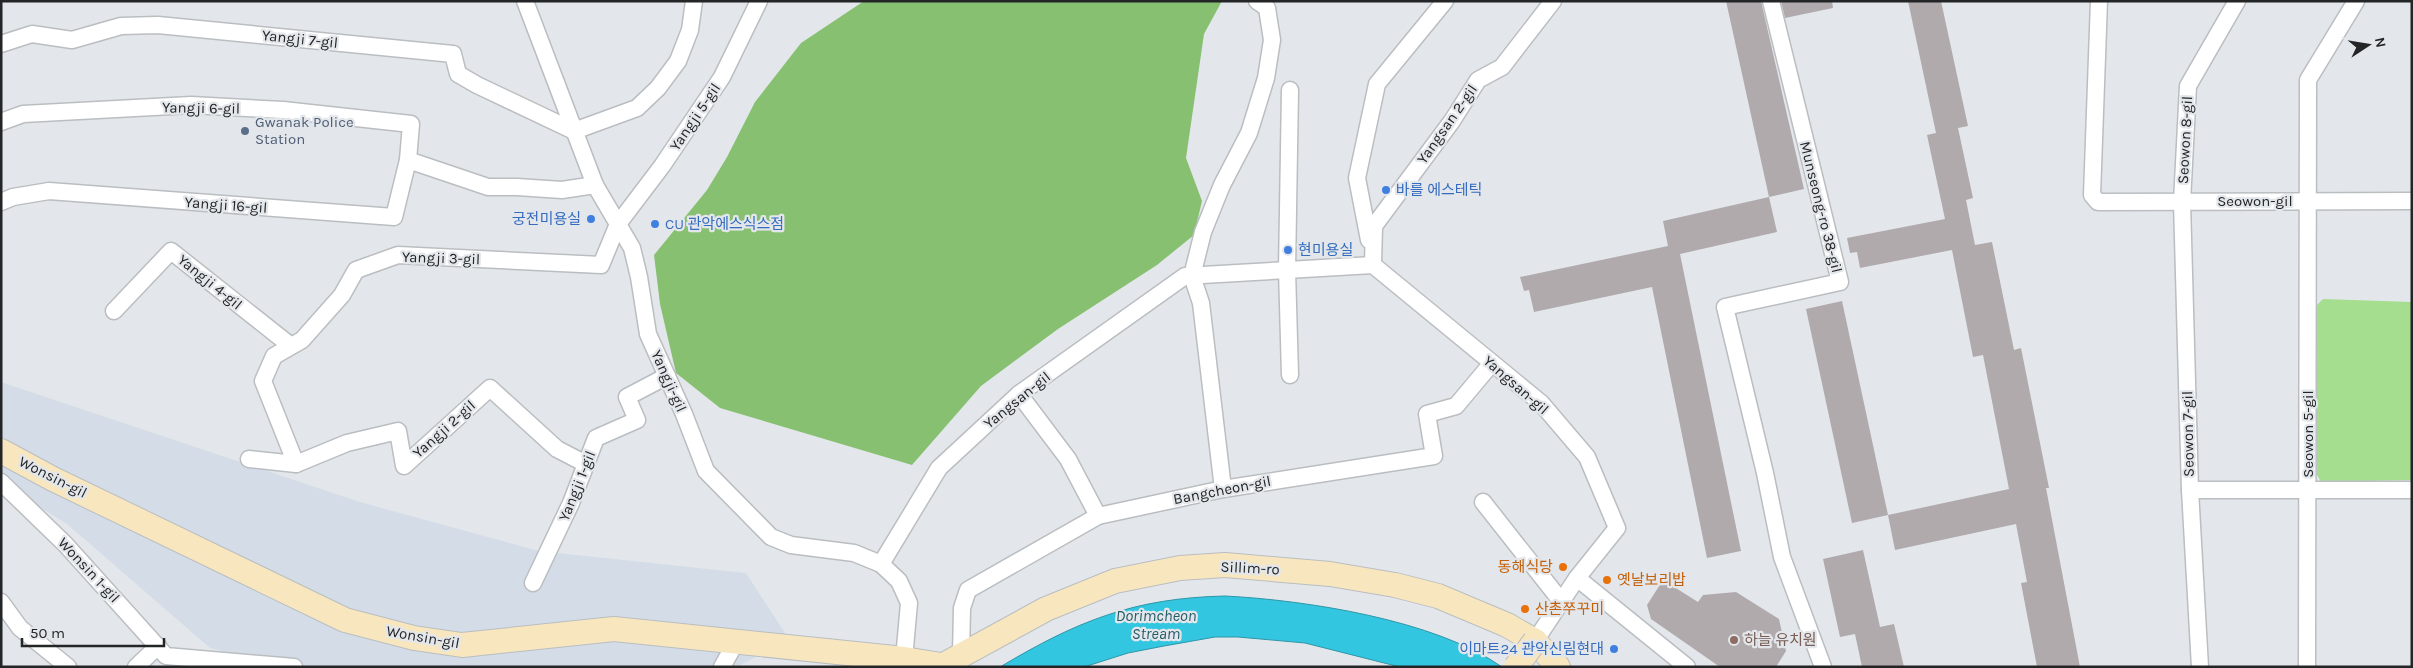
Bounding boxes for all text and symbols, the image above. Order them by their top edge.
north arrow [2343,20,2393,70]
street label: Yangji 7-gil [261,26,339,52]
text: N [2371,36,2390,49]
street label: Yangji 5-gil [666,80,724,154]
street label: Yangsan 2-gil [1413,81,1481,167]
street label: Seowon 8-gil [2174,95,2196,185]
street label: Yangji 6-gil [162,98,240,118]
place label: Gwanak Police Station [255,113,354,148]
marker: Gwanak Police Station [239,125,251,137]
street label: Munseong-ro 38-gil [1796,139,1846,275]
place label: 바를 에스테틱 [1396,181,1482,199]
marker: 바를 에스테틱 [1380,184,1392,196]
street label: Seowon-gil [2217,192,2293,210]
street label: Yangji 16-gil [184,193,268,217]
place label: 궁전미용실 [512,210,581,228]
marker: 궁전미용실 [585,213,597,225]
place label: CU 관악에스식스점 [665,215,784,233]
marker: CU 관악에스식스점 [649,218,661,230]
place label: 현미용실 [1298,241,1353,259]
marker: 현미용실 [1282,244,1294,256]
street label: Yangji 3-gil [402,248,480,268]
street label: Yangji 4-gil [174,251,246,313]
street label: Yangji-gil [647,347,691,415]
street label: Yangsan-gil [1480,352,1552,418]
street label: Yangsan-gil [980,368,1054,432]
street label: Seowon 5-gil [2299,390,2317,478]
street label: Seowon 7-gil [2178,391,2198,477]
street label: Yangji 2-gil [409,396,479,462]
street label: Yangji 1-gil [555,448,599,524]
street label: Wonsin-gil [16,452,90,502]
street label: Bangcheon-gil [1172,472,1272,508]
street label: Wonsin 1-gil [54,534,124,606]
street label: Sillim-ro [1220,557,1280,579]
place label: 동해식당 [1498,558,1553,576]
marker: 동해식당 [1557,561,1569,573]
place label: 옛날보리밥 [1617,571,1686,589]
marker: 옛날보리밥 [1601,574,1613,586]
place label: 산촌쭈꾸미 [1535,600,1604,618]
marker: 산촌쭈꾸미 [1519,603,1531,615]
water label: Dorimcheon Stream [1116,606,1196,643]
scale bar [22,616,165,648]
street label: Wonsin-gil [385,622,461,652]
text: 50 m [30,624,65,642]
place label: 하늘 유치원 [1744,631,1817,649]
marker: 하늘 유치원 [1728,634,1740,646]
place label: 이마트24 관악신림현대 [1459,640,1604,658]
marker: 이마트24 관악신림현대 [1608,643,1620,655]

